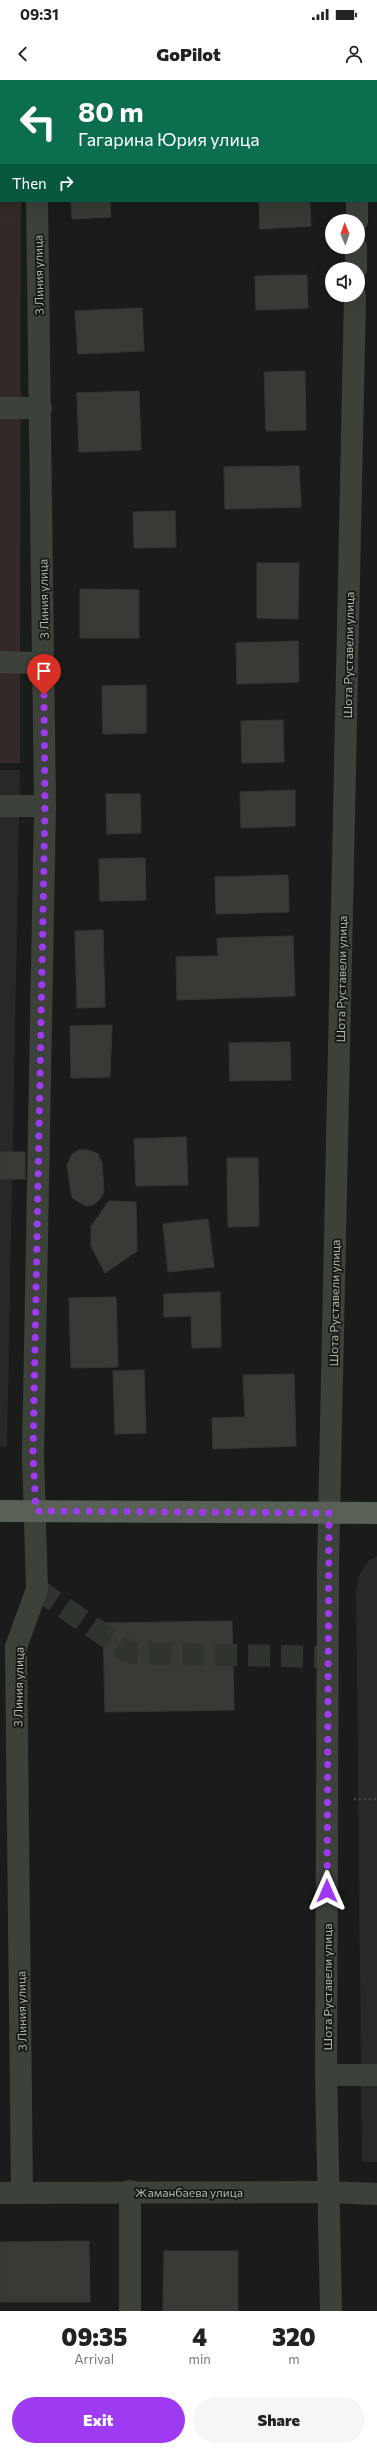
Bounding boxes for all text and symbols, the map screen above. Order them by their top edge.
text: 09:31 [20,5,59,23]
icon: back [12,43,34,65]
text: GoPilot [156,43,221,65]
icon: person [343,43,365,65]
text: 80 m [78,94,144,128]
icon: left [12,96,64,148]
text: Гагарина Юрия улица [78,128,260,150]
icon: right [55,172,77,194]
text: Then [12,174,47,192]
north arrow [325,214,365,254]
map controls [325,214,365,302]
street label: 3 Линия улица [30,235,46,315]
button: sound [325,262,365,302]
street label: 3 Линия улица [35,559,51,639]
street label: Шота Руставели улица [340,592,356,718]
pin [27,654,61,695]
icon: arrive [33,660,55,682]
street label: Шота Руставели улица [333,916,349,1042]
street label: Шота Руставели улица [326,1240,342,1366]
street label: 3 Линия улица [10,1647,26,1727]
position arrow [306,1870,348,1912]
street label: Шота Руставели улица [320,1924,334,2050]
street label: 3 Линия улица [13,1971,29,2051]
street label: Жаманбаева улица [135,2185,243,2199]
text: 09:35 [61,2322,127,2351]
text: 4 [192,2322,207,2351]
text: 320 [272,2322,316,2351]
text: Arrival [75,2351,114,2367]
text: min [189,2351,211,2367]
text: m [288,2351,300,2367]
button: Exit [12,2397,185,2443]
button: Share [193,2397,365,2443]

